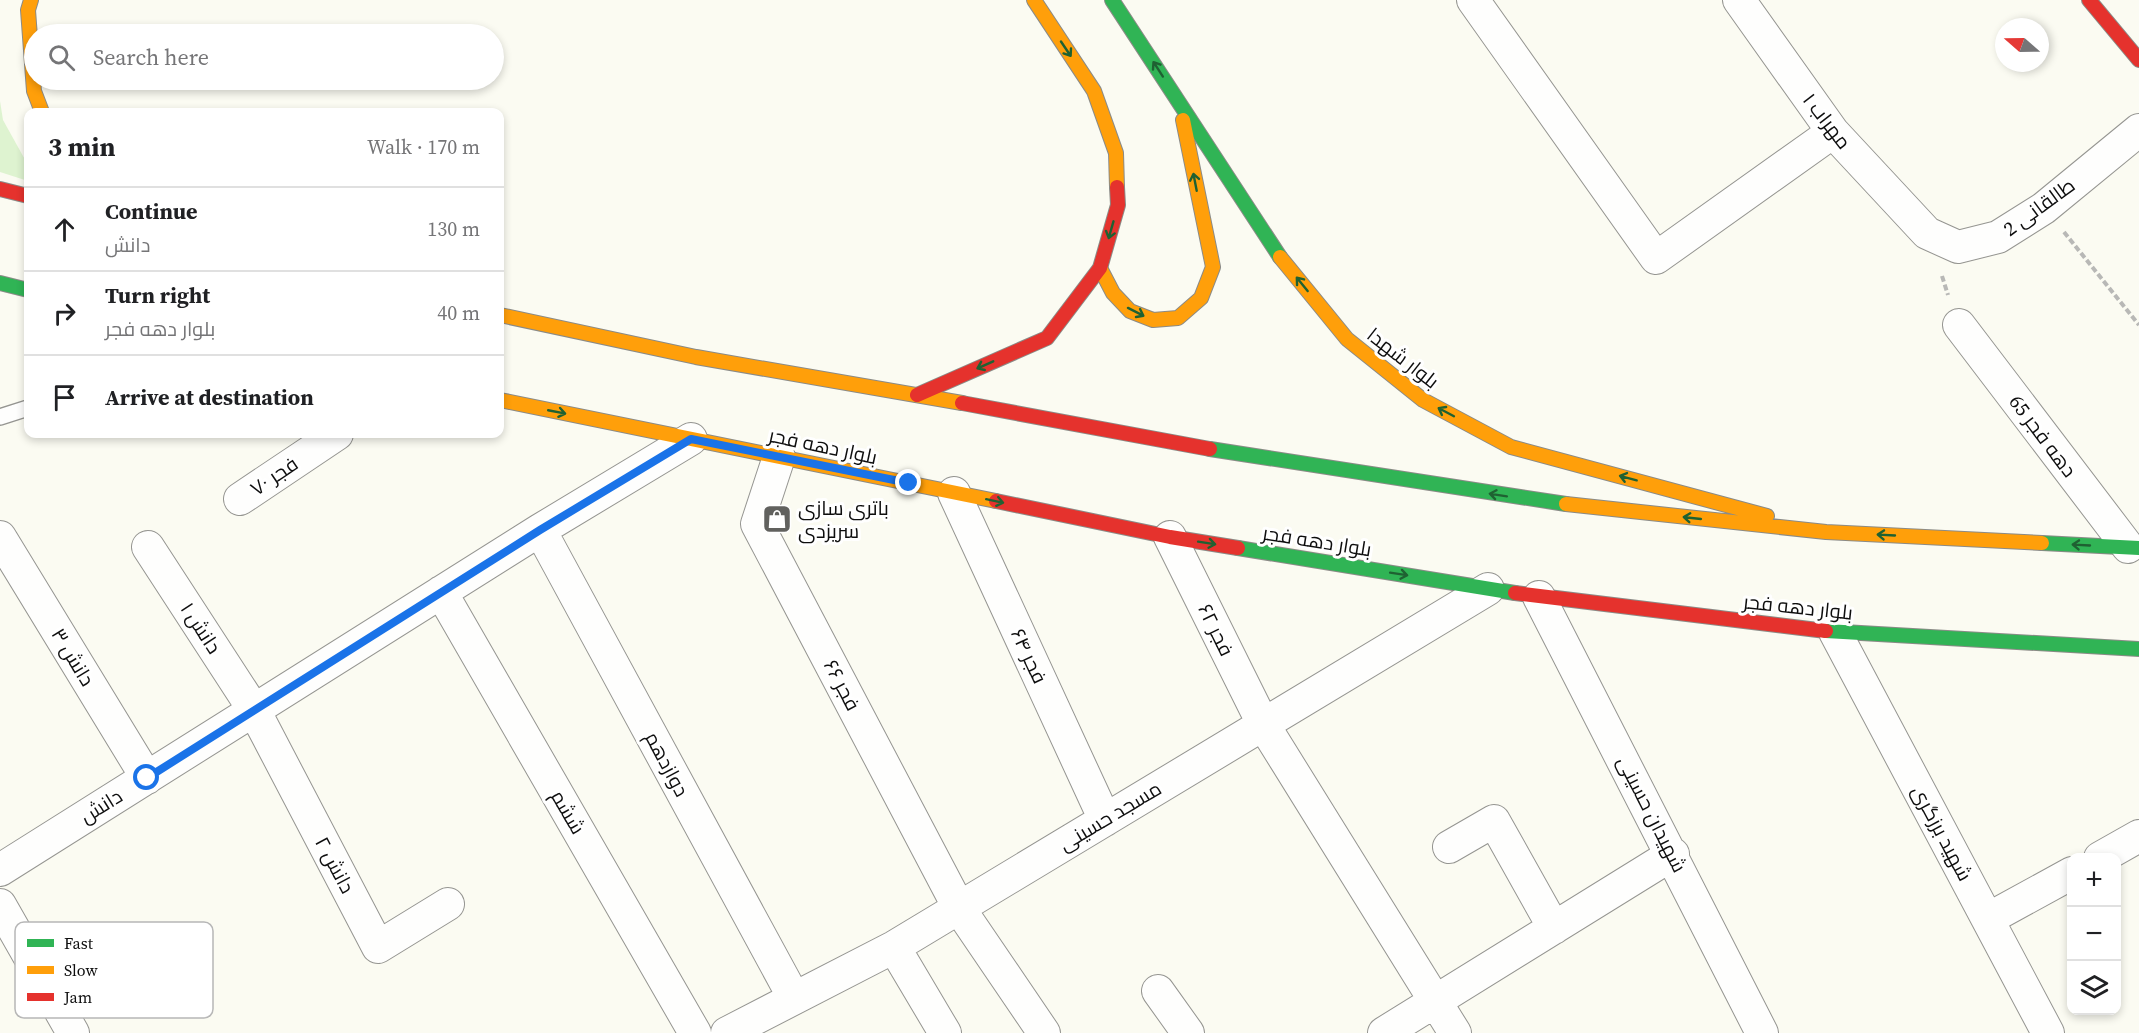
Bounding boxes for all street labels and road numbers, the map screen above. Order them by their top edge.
street label: مهراب ۱ [1796,87,1858,155]
street label: طالقانی 2 [1997,171,2081,243]
street label: بلوار شهدا [1361,321,1445,395]
street label: دهه فجر 65 [2003,389,2083,483]
street label: بلوار دهه فجر [765,421,880,471]
street label: فجر ۷۰ [244,450,304,502]
street label: بلوار دهه فجر [1259,518,1374,563]
street label: بلوار دهه فجر [1741,587,1854,627]
street label: دانش ۱ [174,597,228,659]
street label: فجر ۶۲ [1191,599,1241,661]
street label: دانش ۳ [45,623,101,691]
street label: فجر ۶۴ [1004,624,1054,688]
street label: فجر ۶۶ [817,655,867,715]
street label: دوازدهم [638,727,696,801]
street label: شهیدان حسینی [1611,751,1693,877]
street label: مسجد حسینی [1053,774,1167,858]
street label: شهید برزگری [1905,780,1979,886]
street label: دانش [74,782,128,830]
street label: ششم [544,785,592,839]
street label: دانش ۲ [308,832,362,898]

